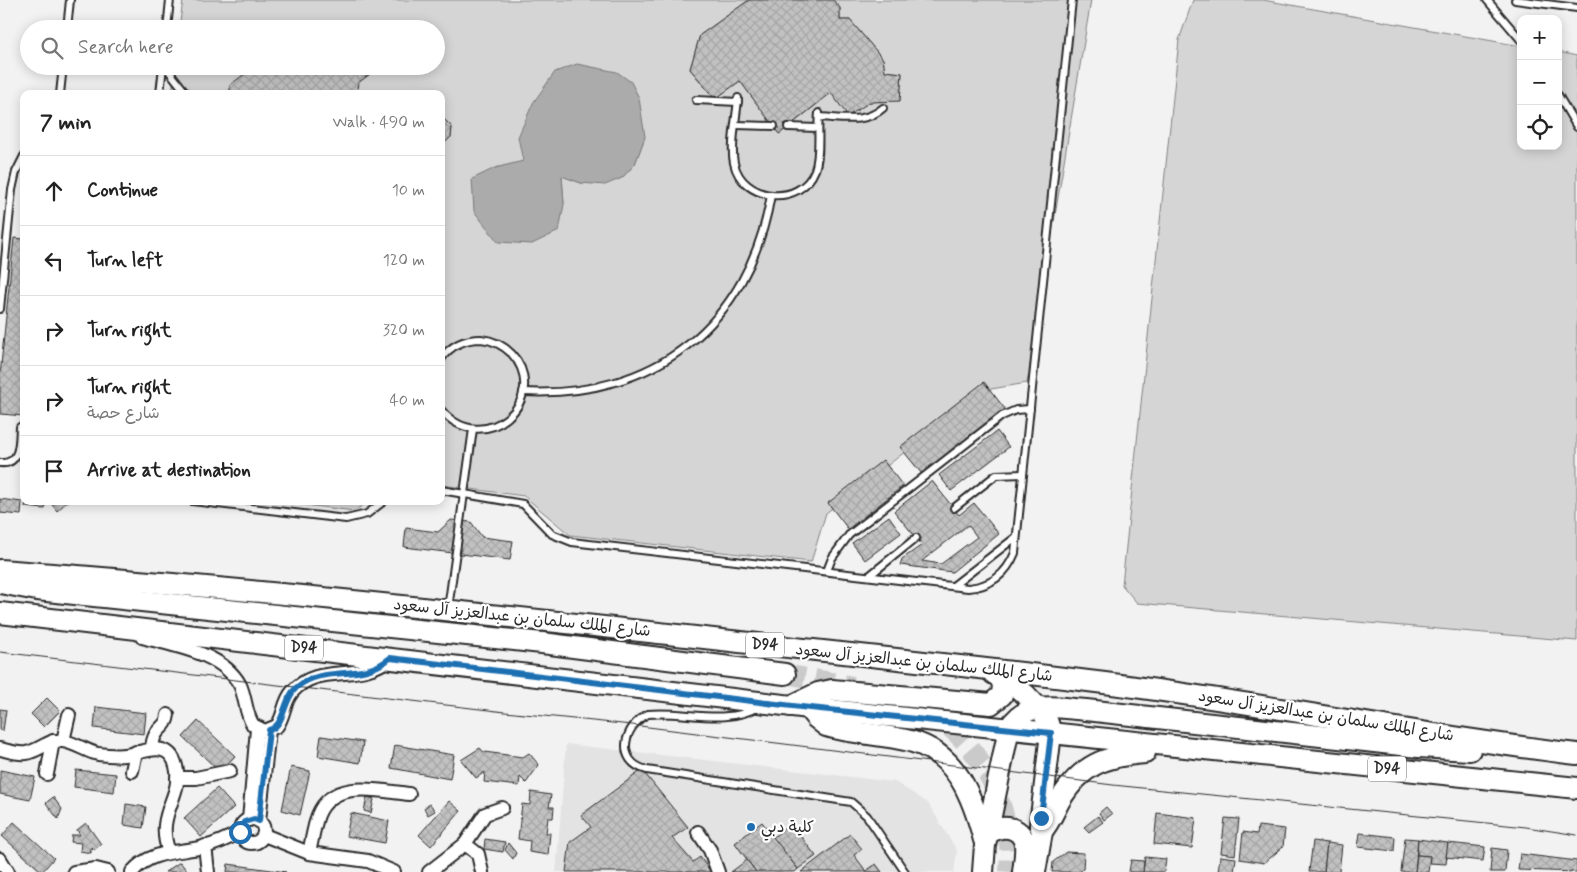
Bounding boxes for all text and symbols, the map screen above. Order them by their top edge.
map controls [1517,15,1562,150]
button: + [1517,15,1562,60]
search box [20,20,445,75]
icon: search [38,34,66,62]
text: Search here [78,35,174,60]
button: − [1517,60,1562,105]
button: locate [1517,105,1562,150]
text: 7 min [40,109,92,137]
text: Walk · 490 m [333,112,425,133]
icon: ahead [40,177,68,205]
text: Continue [87,178,158,203]
text: 10 m [392,180,425,201]
icon: left [40,247,68,275]
text: Turn left [87,248,163,273]
text: 120 m [383,250,425,271]
icon: right [40,317,68,345]
text: Turn right [87,318,171,343]
text: 320 m [383,320,425,341]
text: Turn right [87,375,171,400]
icon: right [40,387,68,415]
text: 40 m [389,390,425,411]
text: شارع حصة [87,403,160,424]
icon: arrive [40,457,68,485]
text: Arrive at destination [87,458,251,483]
street label: شارع الملك سلمان بن عبدالعزيز آل سعود [392,594,652,642]
road number: D94 [746,632,784,658]
road number: D94 [285,636,323,660]
street label: شارع الملك سلمان بن عبدالعزيز آل سعود [794,639,1054,687]
street label: شارع الملك سلمان بن عبدالعزيز آل سعود [1197,685,1455,747]
road number: D94 [1368,756,1406,782]
route end [1030,807,1053,830]
place label: كلية دبي [761,817,814,841]
route start [229,821,252,844]
marker: كلية دبي [745,821,757,833]

